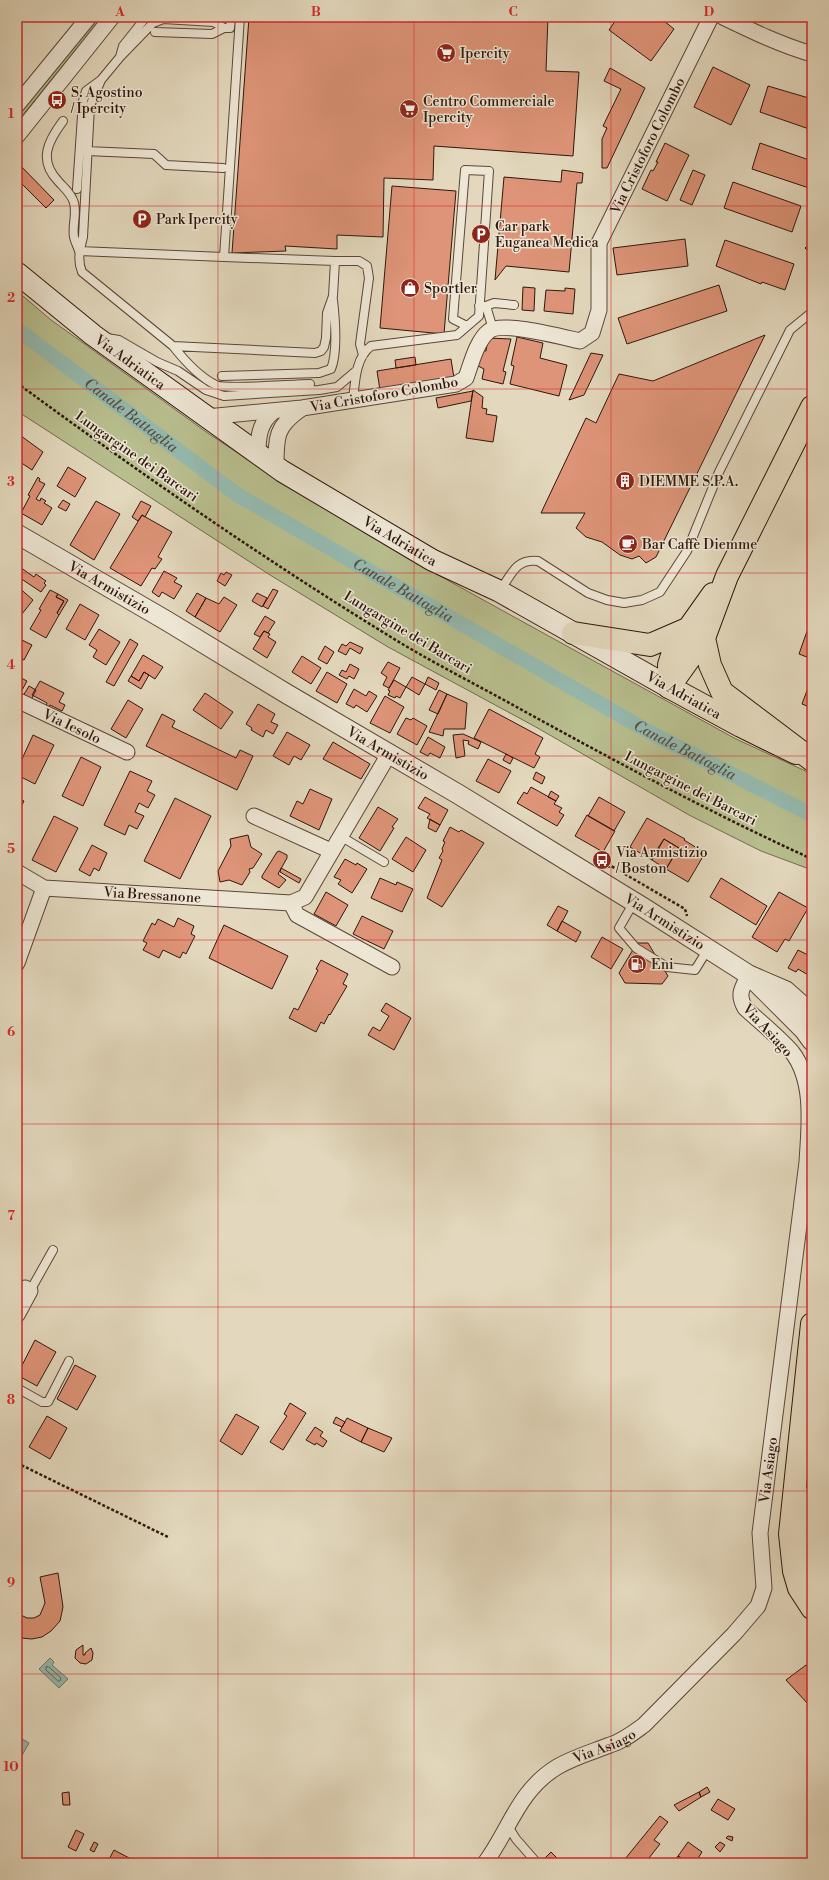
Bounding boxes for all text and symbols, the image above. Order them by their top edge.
text: A [114,4,125,20]
text: B [311,4,321,20]
text: C [508,4,518,20]
text: D [704,4,714,20]
supermarket icon: Ipercity [435,42,457,64]
place label: Ipercity [460,45,510,63]
street label: Via Cristoforo Colombo [606,75,690,218]
place label: S. Agostino / Ipercity [70,84,143,118]
bus stop icon: S. Agostino / Ipercity [46,89,68,111]
place label: Centro Commerciale Ipercity [423,93,555,127]
supermarket icon: Centro Commerciale Ipercity [398,98,420,120]
text: 1 [8,106,15,122]
parking icon: Park Ipercity [131,208,153,230]
place label: Park Ipercity [156,211,238,229]
place label: Car park Euganea Medica [495,218,599,252]
parking icon: Car park Euganea Medica [470,223,492,245]
shop icon: Sportler [399,277,421,299]
place label: Sportler [424,280,477,298]
text: 2 [7,290,15,306]
street label: Via Adriatica [90,331,169,395]
street label: Via Cristoforo Colombo [308,373,460,417]
water label: Canale Battaglia [80,374,182,457]
street label: Lungargine dei Barcari [71,407,202,506]
building icon: DIEMME S.P.A. [614,470,636,492]
place label: DIEMME S.P.A. [639,473,738,491]
text: 3 [7,474,15,490]
street label: Via Adriatica [358,512,440,571]
cafe icon: Bar Caffè Diemme [617,533,639,555]
place label: Bar Caffè Diemme [641,536,757,554]
water label: Canale Battaglia [349,554,457,627]
street label: Via Armistizio [64,557,153,619]
street label: Lungargine dei Barcari [340,587,475,678]
text: 4 [7,657,16,673]
street label: Via Adriatica [642,667,725,724]
street label: Via Iesolo [39,705,104,748]
water label: Canale Battaglia [630,716,740,785]
street label: Via Armistizio [343,723,432,785]
street label: Lungargine dei Barcari [621,748,760,830]
text: 5 [7,841,15,857]
place label: Via Armistizio / Boston [615,844,708,878]
bus stop icon: Via Armistizio / Boston [591,849,613,871]
street label: Via Bressanone [102,884,202,908]
street label: Via Armistizio [620,890,708,955]
fuel station icon: Eni [626,953,648,975]
place label: Eni [651,956,674,974]
street label: Via Asiago [737,1000,797,1061]
text: 6 [7,1024,15,1040]
text: 7 [7,1208,15,1224]
text: 8 [7,1392,15,1408]
street label: Via Asiago [756,1436,782,1505]
text: 9 [7,1575,15,1591]
street label: Via Asiago [570,1726,640,1768]
text: 10 [3,1759,19,1775]

